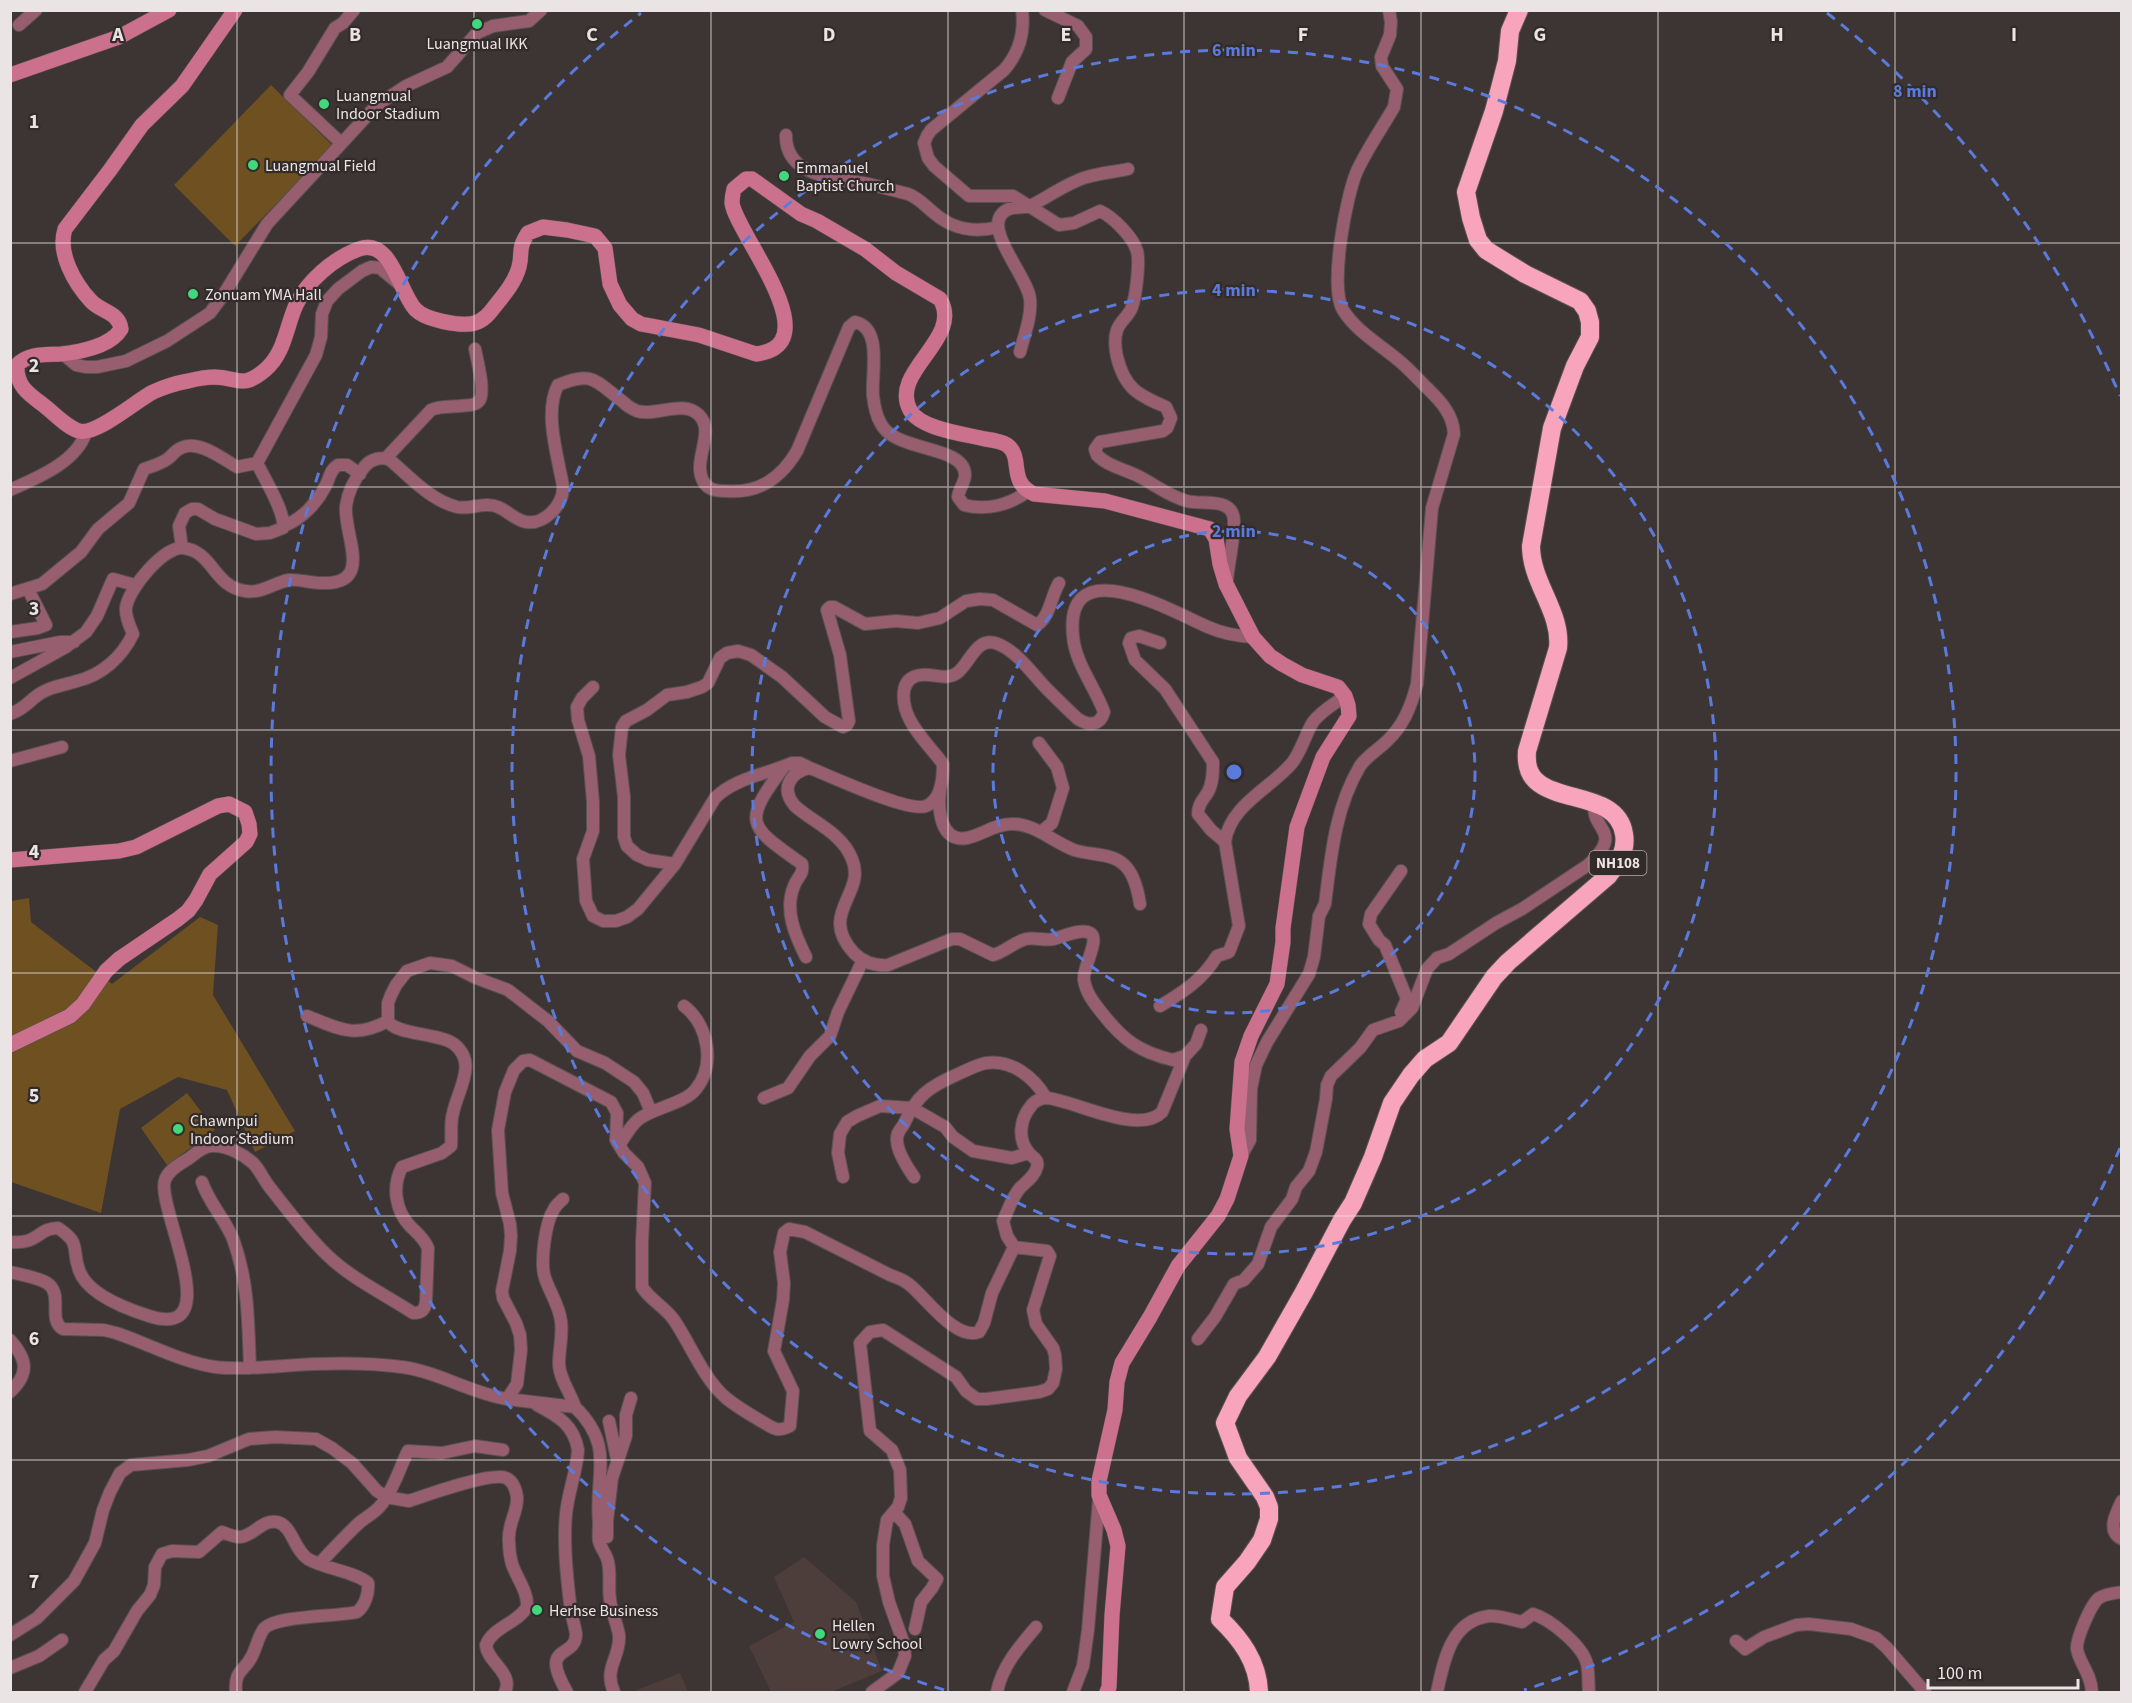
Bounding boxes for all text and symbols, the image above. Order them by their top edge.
marker: Luangmual IKK [470,17,484,31]
text: A [111,21,124,49]
text: B [349,21,361,49]
text: C [586,21,598,49]
text: D [823,21,835,49]
text: E [1061,21,1071,49]
text: F [1298,21,1308,49]
text: G [1534,21,1546,49]
text: H [1770,21,1784,49]
text: I [2011,21,2017,49]
place label: Luangmual IKK [426,33,528,55]
text: 6 min [1212,38,1256,63]
text: 8 min [1893,79,1937,104]
place label: Luangmual Indoor Stadium [336,85,440,125]
marker: Luangmual Indoor Stadium [317,97,331,111]
text: 1 [29,108,39,136]
place label: Luangmual Field [265,155,376,177]
place label: Emmanuel Baptist Church [796,157,894,197]
marker: Luangmual Field [246,158,260,172]
marker: Emmanuel Baptist Church [777,169,791,183]
text: 4 min [1212,278,1256,303]
place label: Zonuam YMA Hall [205,284,322,306]
marker: Zonuam YMA Hall [186,287,200,301]
text: 2 [29,352,39,380]
text: 2 min [1212,519,1256,544]
text: 3 [29,595,39,623]
centre of rings [1224,762,1244,782]
text: 4 [29,838,40,866]
road number: NH108 [1590,851,1646,875]
text: 5 [29,1082,39,1110]
place label: Chawnpui Indoor Stadium [190,1110,294,1150]
marker: Chawnpui Indoor Stadium [171,1122,185,1136]
text: 6 [29,1325,39,1353]
text: 7 [29,1568,39,1596]
place label: Herhse Business [549,1600,659,1622]
marker: Herhse Business [530,1603,544,1617]
place label: Hellen Lowry School [832,1615,922,1655]
marker: Hellen Lowry School [813,1627,827,1641]
scale bar [1928,1652,2078,1690]
text: 100 m [1937,1661,1982,1686]

